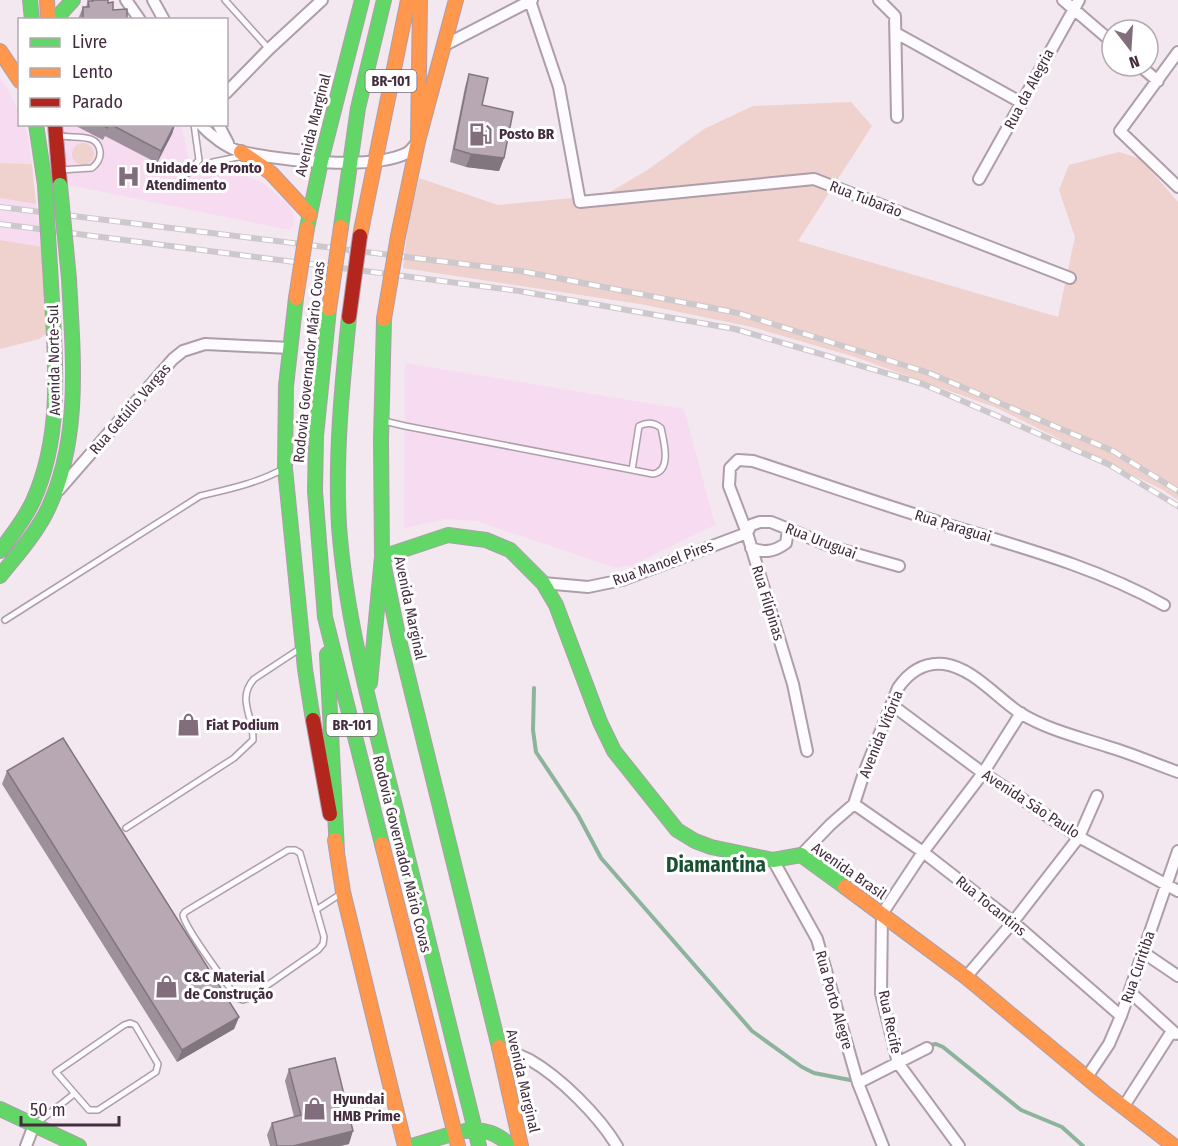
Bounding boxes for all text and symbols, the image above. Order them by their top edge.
legend [18,18,228,126]
north arrow [1100,18,1160,78]
text: Livre [72,31,107,53]
street label: Rua da Alegria [1000,46,1058,132]
text: N [1127,51,1142,72]
text: Lento [72,61,113,83]
road number: BR-101 [366,70,416,92]
street label: Avenida Marginal [292,72,334,178]
text: Parado [72,91,123,113]
fuel station icon: Posto BR [468,121,494,147]
place label: Posto BR [499,125,555,143]
place label: Unidade de Pronto Atendimento [145,159,262,194]
hospital icon: Unidade de Pronto Atendimento [115,164,141,190]
street label: Rua Tubarão [827,177,905,221]
street label: Rodovia Governador Mário Covas [289,260,329,464]
street label: Avenida Norte-Sul [44,304,64,416]
street label: Rua Getúlio Vargas [86,360,174,458]
street label: Rua Paraguai [913,506,993,546]
street label: Rua Uruguai [783,519,859,563]
street label: Rua Manoel Pires [610,536,716,590]
street label: Avenida Marginal [390,555,430,661]
street label: Rua Filipinas [748,563,788,643]
street label: Avenida Vitória [855,688,907,780]
shop icon: Fiat Podium [175,712,201,738]
road number: BR-101 [326,714,378,736]
place label: Fiat Podium [206,716,279,734]
street label: Rodovia Governador Mário Covas [369,754,435,954]
street label: Avenida São Paulo [979,766,1083,842]
street label: Avenida Brasil [808,839,890,903]
district label: Diamantina [666,852,766,878]
street label: Rua Tocantins [952,872,1030,940]
street label: Rua Curitiba [1117,929,1159,1005]
street label: Rua Porto Alegre [811,949,857,1051]
place label: C&C Material de Construção [184,968,273,1004]
shop icon: C&C Material de Construção [153,973,179,999]
street label: Rua Recife [875,989,905,1055]
street label: Avenida Marginal [502,1028,544,1134]
scale bar [21,1089,118,1127]
place label: Hyundai HMB Prime [333,1090,401,1125]
shop icon: Hyundai HMB Prime [302,1095,328,1121]
text: 50 m [30,1099,66,1121]

